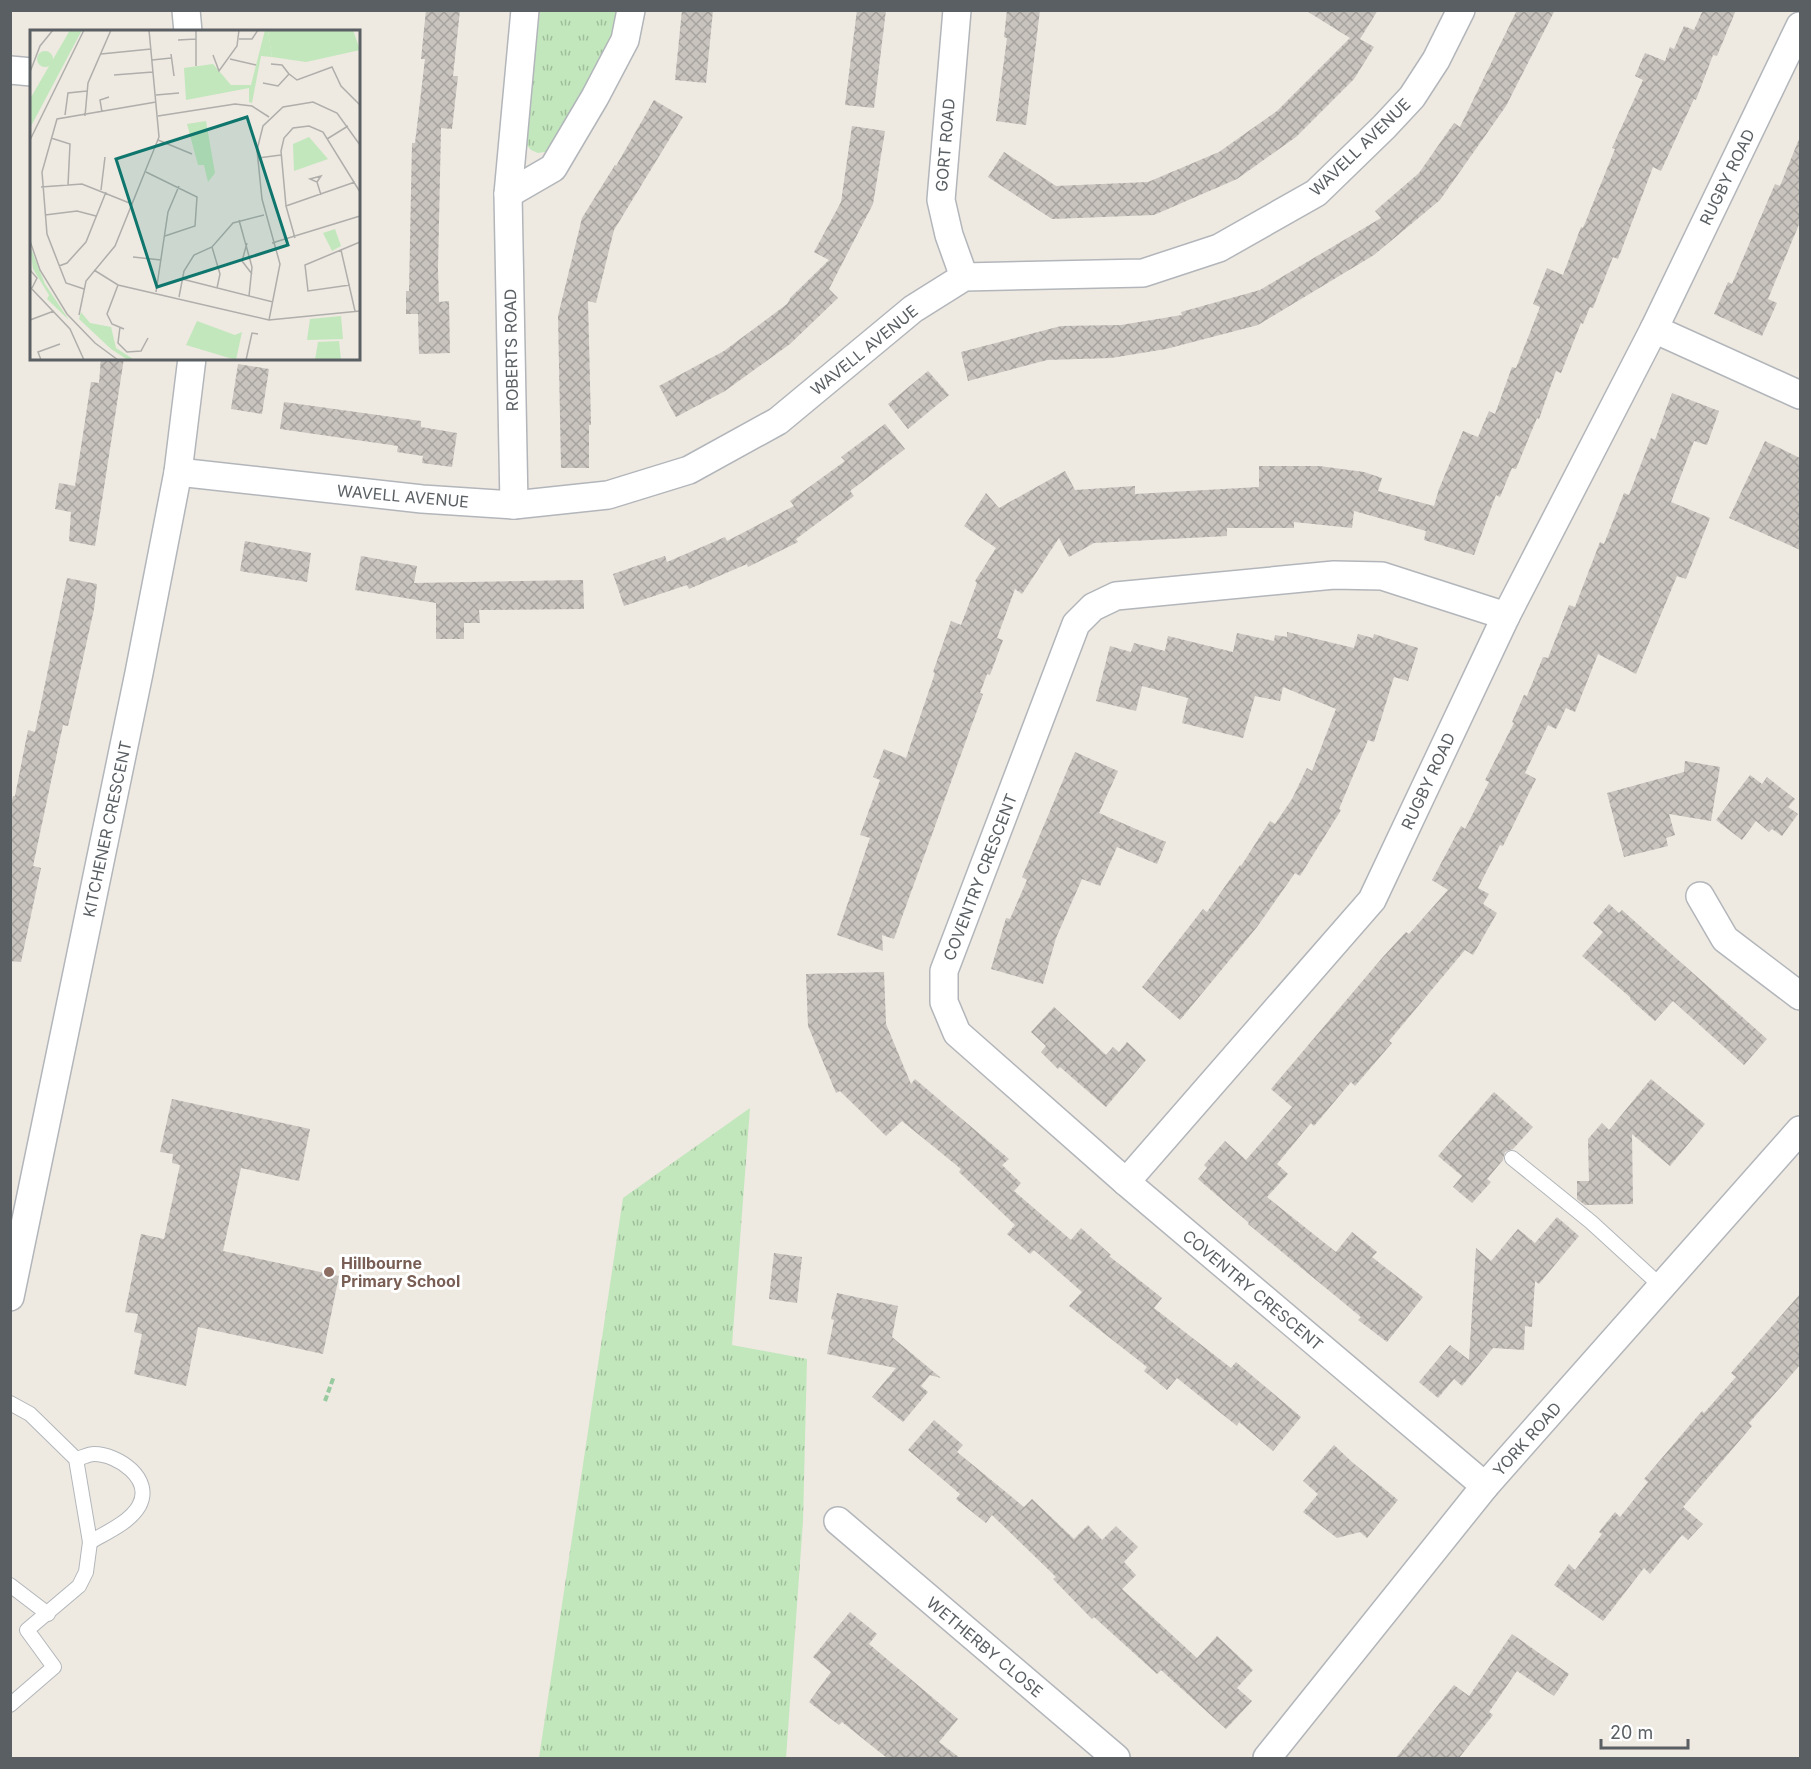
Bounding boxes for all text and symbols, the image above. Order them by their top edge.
inset map [30,30,360,360]
street label: WAVELL AVENUE [1305,94,1415,200]
street label: GORT ROAD [931,97,959,193]
street label: RUGBY ROAD [1695,126,1759,228]
street label: ROBERTS ROAD [500,289,522,411]
street label: WAVELL AVENUE [806,301,922,399]
street label: WAVELL AVENUE [336,480,470,512]
street label: RUGBY ROAD [1397,729,1459,833]
street label: KITCHENER CRESCENT [78,739,136,919]
street label: COVENTRY CRESCENT [939,791,1021,963]
street label: COVENTRY CRESCENT [1179,1225,1327,1355]
place label: Hillbourne Primary School [341,1253,460,1291]
marker: Hillbourne Primary School [322,1265,336,1279]
street label: YORK ROAD [1489,1398,1565,1480]
street label: WETHERBY CLOSE [923,1592,1047,1702]
scale bar [1601,1712,1688,1750]
text: 20 m [1610,1722,1653,1743]

